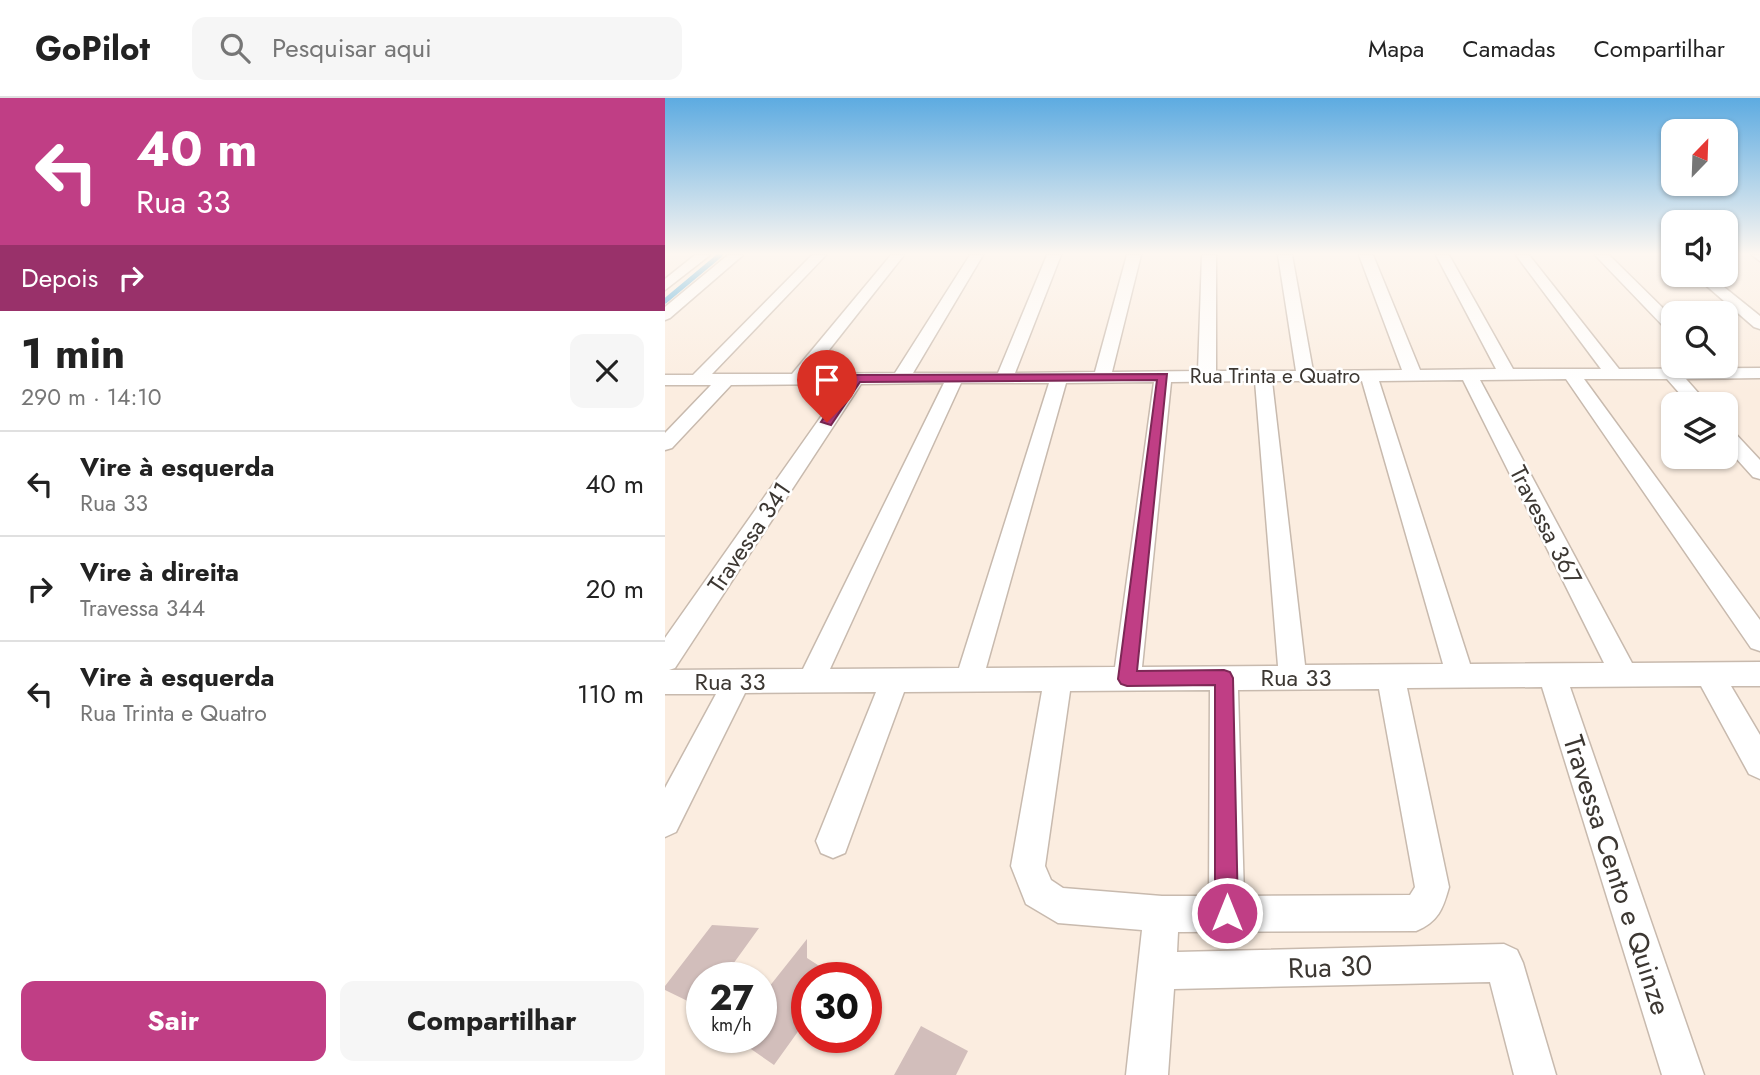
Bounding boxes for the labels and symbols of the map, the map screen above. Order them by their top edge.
north arrow [1661,119,1738,196]
pin [797,350,857,422]
street label: Rua Trinta e Quatro [1190,361,1360,391]
street label: Travessa 367 [1501,460,1591,591]
street label: Travessa 341 [699,474,799,600]
street label: Rua 33 [1261,660,1332,695]
street label: Rua 33 [695,664,766,699]
street label: Travessa Cento e Quinze [1552,730,1682,1020]
position arrow [1190,876,1264,950]
street label: Rua 30 [1287,945,1373,989]
speed limit sign: 30 [791,962,882,1053]

